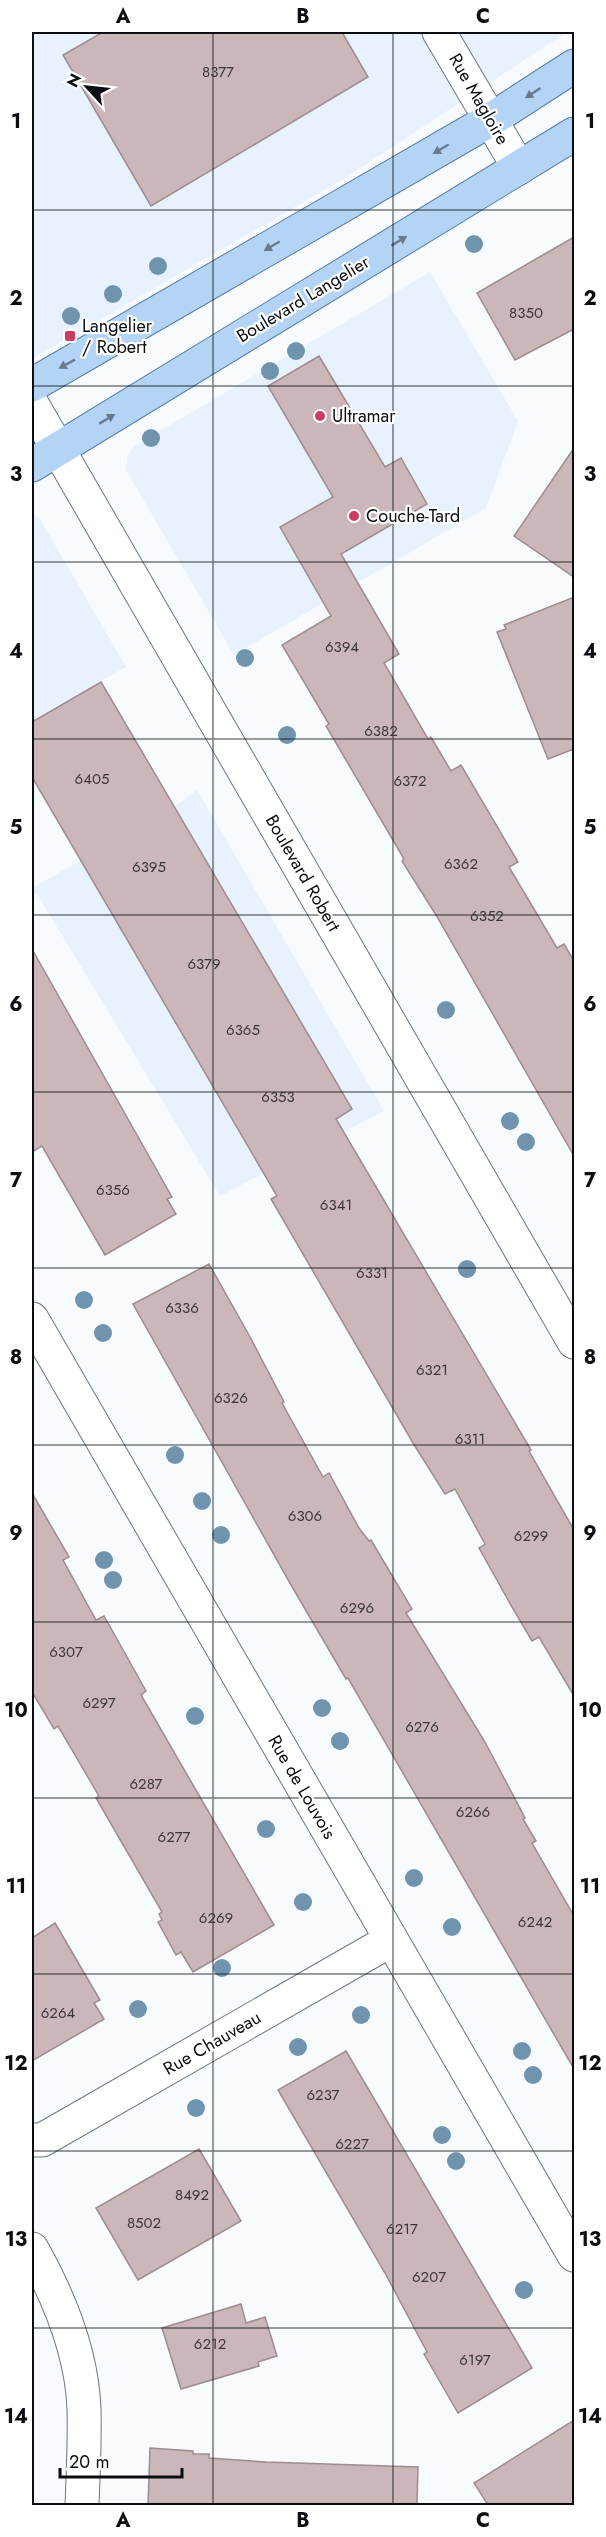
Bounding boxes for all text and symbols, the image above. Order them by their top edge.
text: A [115,2,131,31]
text: B [296,2,310,31]
text: C [476,2,490,31]
street label: Rue Magloire [442,49,516,149]
north arrow [57,57,117,117]
house number: 8377 [202,61,234,83]
text: N [61,70,87,91]
one-way arrow [525,87,541,98]
text: 1 [11,107,21,136]
text: 1 [585,107,595,136]
one-way arrow [433,143,449,154]
one-way arrow [391,235,407,246]
one-way arrow [263,241,280,251]
street label: Boulevard Langelier [232,249,375,349]
text: 2 [9,284,23,313]
text: 2 [583,284,597,313]
house number: 8350 [509,302,543,324]
place label: Langelier / Robert [82,313,153,360]
marker: Langelier / Robert [63,329,77,343]
one-way arrow [58,359,75,369]
place label: Ultramar [332,403,396,429]
marker: Ultramar [313,409,327,423]
one-way arrow [99,413,115,424]
text: 3 [10,460,22,489]
text: 3 [584,460,596,489]
place label: Couche-Tard [366,503,460,529]
marker: Couche-Tard [347,509,361,523]
house number: 6394 [325,636,359,658]
text: 4 [9,637,23,666]
text: 4 [583,637,597,666]
house number: 6382 [364,720,398,742]
house number: 6405 [75,768,109,790]
house number: 6372 [393,770,427,792]
street label: Boulevard Robert [259,810,347,937]
text: 5 [10,813,23,842]
text: 5 [584,813,597,842]
house number: 6362 [444,853,478,875]
house number: 6395 [132,856,166,878]
house number: 6352 [470,905,504,927]
house number: 6379 [187,953,221,975]
text: 6 [9,990,23,1019]
text: 6 [583,990,597,1019]
house number: 6365 [226,1019,260,1041]
house number: 6353 [261,1086,295,1108]
text: 7 [10,1166,23,1195]
text: 7 [584,1166,597,1195]
house number: 6356 [96,1179,130,1201]
house number: 6341 [320,1194,352,1216]
house number: 6331 [356,1262,388,1284]
house number: 6336 [165,1297,199,1319]
text: 8 [10,1343,22,1372]
text: 8 [584,1343,596,1372]
house number: 6321 [416,1359,448,1381]
house number: 6326 [214,1387,248,1409]
house number: 6311 [455,1428,485,1450]
house number: 6306 [288,1505,322,1527]
text: 9 [9,1519,23,1548]
text: 9 [583,1519,597,1548]
house number: 6299 [514,1525,548,1547]
house number: 6296 [340,1597,374,1619]
house number: 6307 [49,1641,83,1663]
house number: 6297 [82,1692,116,1714]
text: 10 [4,1696,28,1725]
text: 10 [578,1696,602,1725]
house number: 6276 [405,1716,439,1738]
street label: Rue de Louvois [262,1730,342,1844]
house number: 6287 [129,1773,163,1795]
house number: 6266 [456,1801,490,1823]
house number: 6277 [158,1826,191,1848]
text: 11 [6,1872,26,1901]
text: 11 [580,1872,600,1901]
house number: 6269 [199,1907,233,1929]
house number: 6242 [518,1911,552,1933]
house number: 6264 [41,2002,76,2024]
street label: Rue Chauveau [158,2004,266,2082]
text: 12 [4,2049,28,2078]
text: 12 [578,2049,602,2078]
house number: 6237 [306,2084,340,2106]
house number: 6227 [335,2133,369,2155]
house number: 8492 [175,2184,209,2206]
house number: 8502 [127,2212,161,2234]
house number: 6217 [386,2218,418,2240]
text: 13 [5,2225,27,2254]
text: 13 [579,2225,601,2254]
house number: 6207 [412,2266,446,2288]
house number: 6212 [194,2333,226,2355]
house number: 6197 [459,2349,491,2371]
text: 14 [4,2402,28,2431]
text: 14 [578,2402,602,2431]
scale bar [60,2441,182,2479]
text: 20 m [69,2449,109,2475]
text: A [115,2506,131,2535]
text: B [296,2506,310,2535]
text: C [476,2506,490,2535]

